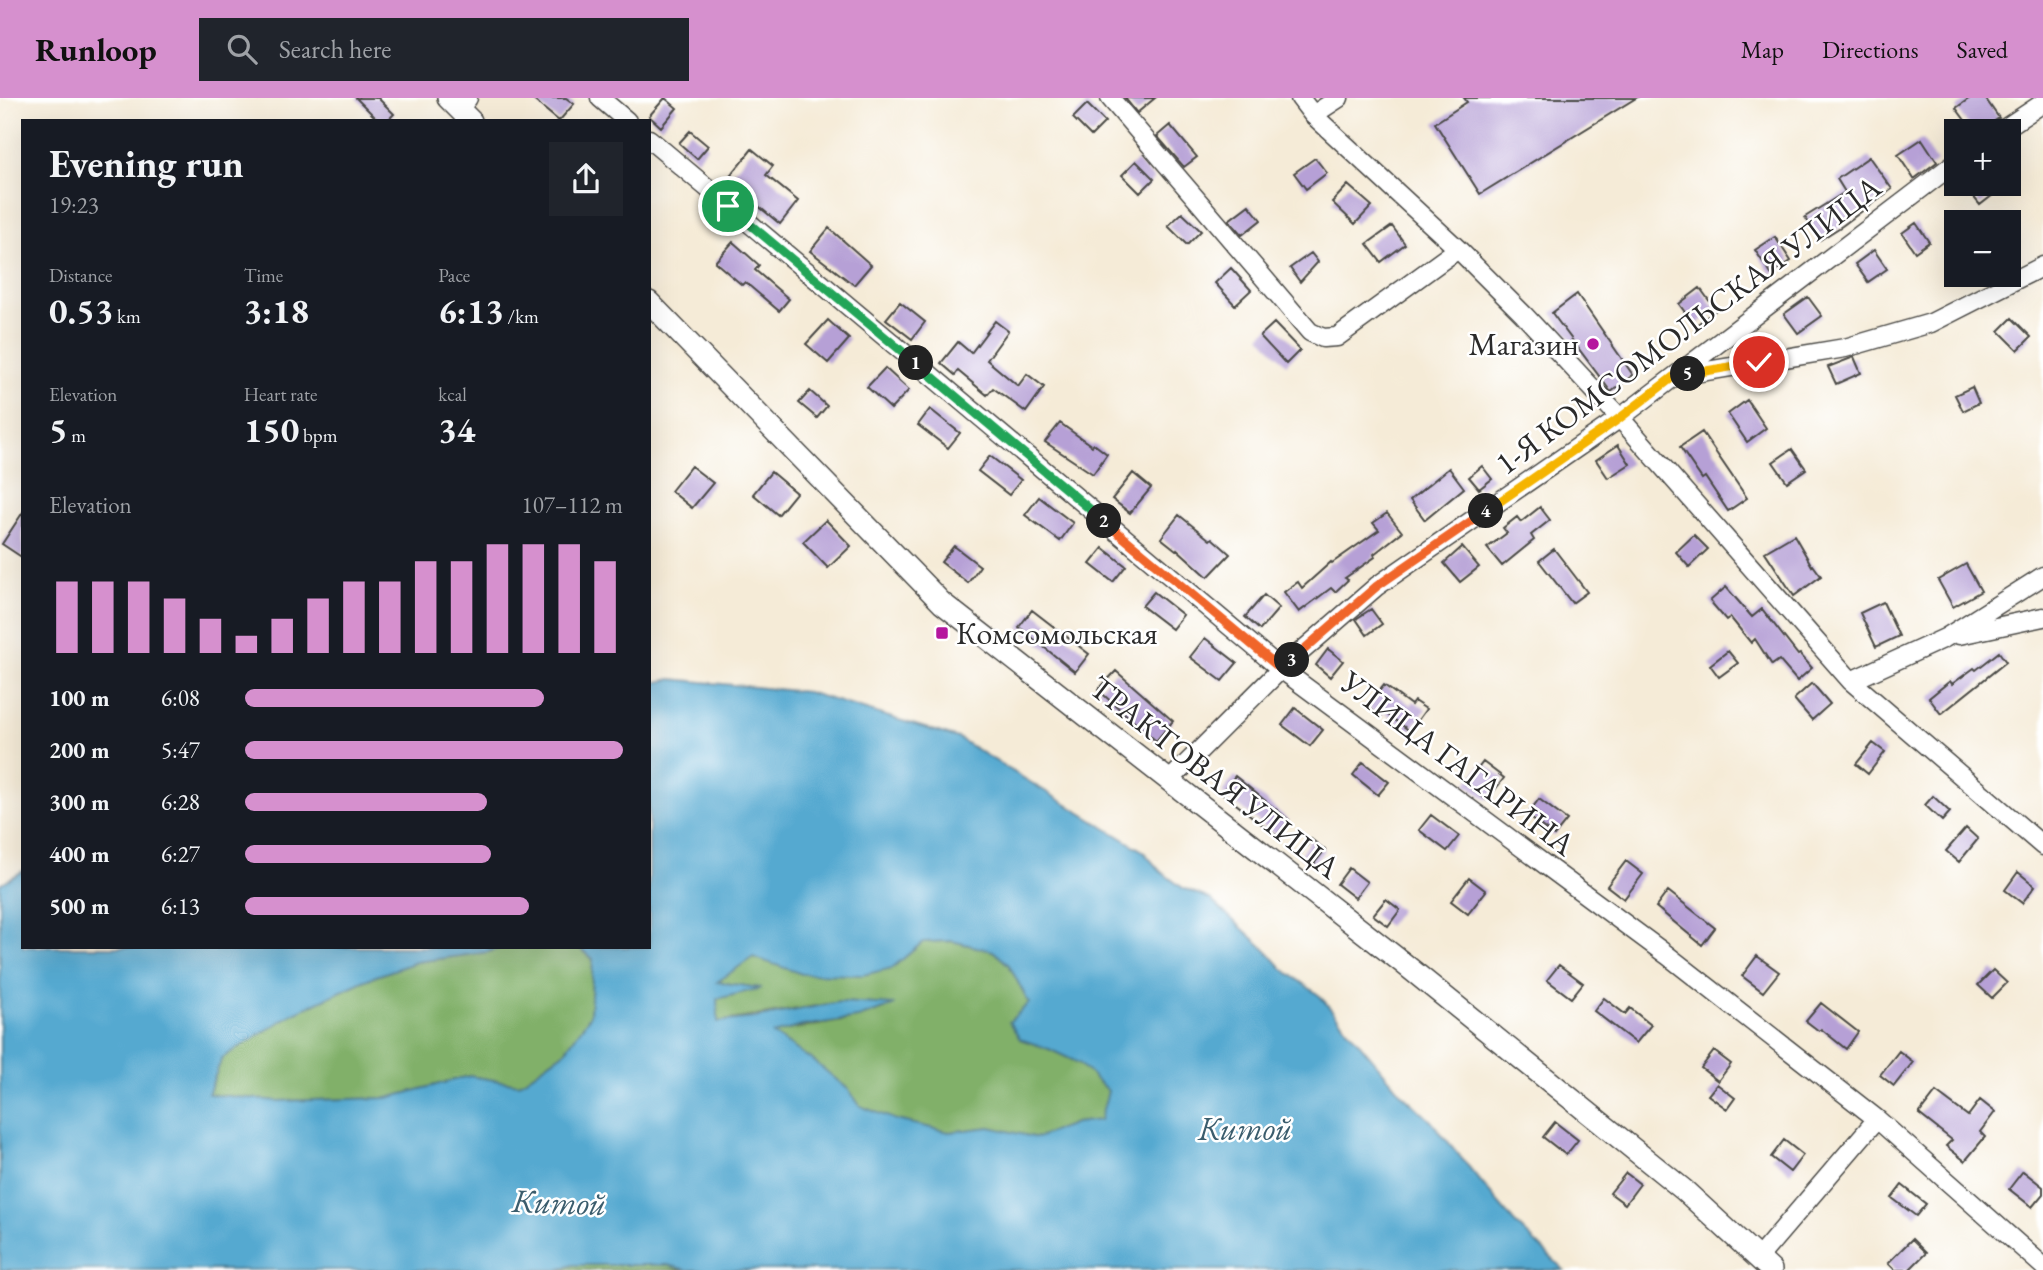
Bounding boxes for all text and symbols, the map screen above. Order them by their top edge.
search box [199,18,689,81]
text: Runloop [35,28,157,71]
icon: search [223,30,261,68]
text: Search here [279,32,391,66]
text: Map [1741,34,1784,65]
text: Directions [1822,34,1919,65]
text: Saved [1957,34,2008,65]
map controls [1944,119,2021,287]
button: + [1944,119,2021,196]
text: Evening run [49,139,244,188]
button: share [549,142,623,216]
street label: 1-Я КОМСОМОЛЬСКАЯ УЛИЦА [1486,165,1890,484]
pin [698,176,758,236]
icon: arrive [709,187,747,225]
text: 19:23 [49,190,99,220]
button: − [1944,210,2021,287]
text: Distance [49,263,112,288]
text: Time [244,263,283,288]
text: Pace [438,263,470,288]
text: 0.53 [49,288,113,333]
text: 3:18 [244,288,309,333]
text: 6:13 [438,288,504,333]
text: km [113,304,141,329]
text: /km [504,304,539,329]
place label: Магазин [1468,323,1579,365]
pin [1729,332,1789,392]
marker: Магазин [1585,336,1601,352]
icon: check [1740,343,1778,381]
pin: 1 [898,345,934,380]
text: 1 [910,350,921,375]
pin: 5 [1670,356,1706,392]
text: 5 [1682,361,1693,386]
text: Elevation [49,382,117,407]
text: Heart rate [244,382,317,407]
text: kcal [438,382,467,407]
text: 5 [49,407,68,452]
text: 150 [244,407,299,452]
text: 34 [438,407,475,452]
text: m [68,423,86,448]
text: bpm [299,423,337,448]
text: Elevation [49,490,132,520]
text: 107–112 m [522,490,623,520]
pin: 4 [1468,494,1504,528]
text: 4 [1480,498,1491,523]
pin: 2 [1086,504,1122,538]
text: 2 [1098,508,1109,533]
place label: Комсомольская [956,612,1158,654]
marker: Комсомольская [934,625,950,641]
pin: 3 [1274,642,1310,678]
text: 3 [1286,647,1297,672]
street label: УЛИЦА ГАГАРИНА [1331,660,1584,866]
street label: ТРАКТОВАЯ УЛИЦА [1081,666,1350,889]
text: 100 m [49,683,110,713]
text: 6:08 [161,683,200,713]
text: 200 m [49,735,110,765]
text: 5:47 [161,735,200,765]
text: 300 m [49,787,110,817]
text: 6:28 [161,787,200,817]
text: 400 m [49,839,110,869]
text: 6:27 [161,839,200,869]
text: 500 m [49,891,110,921]
text: 6:13 [161,891,200,921]
water label: Китой [1197,1107,1292,1150]
water label: Китой [510,1179,607,1225]

